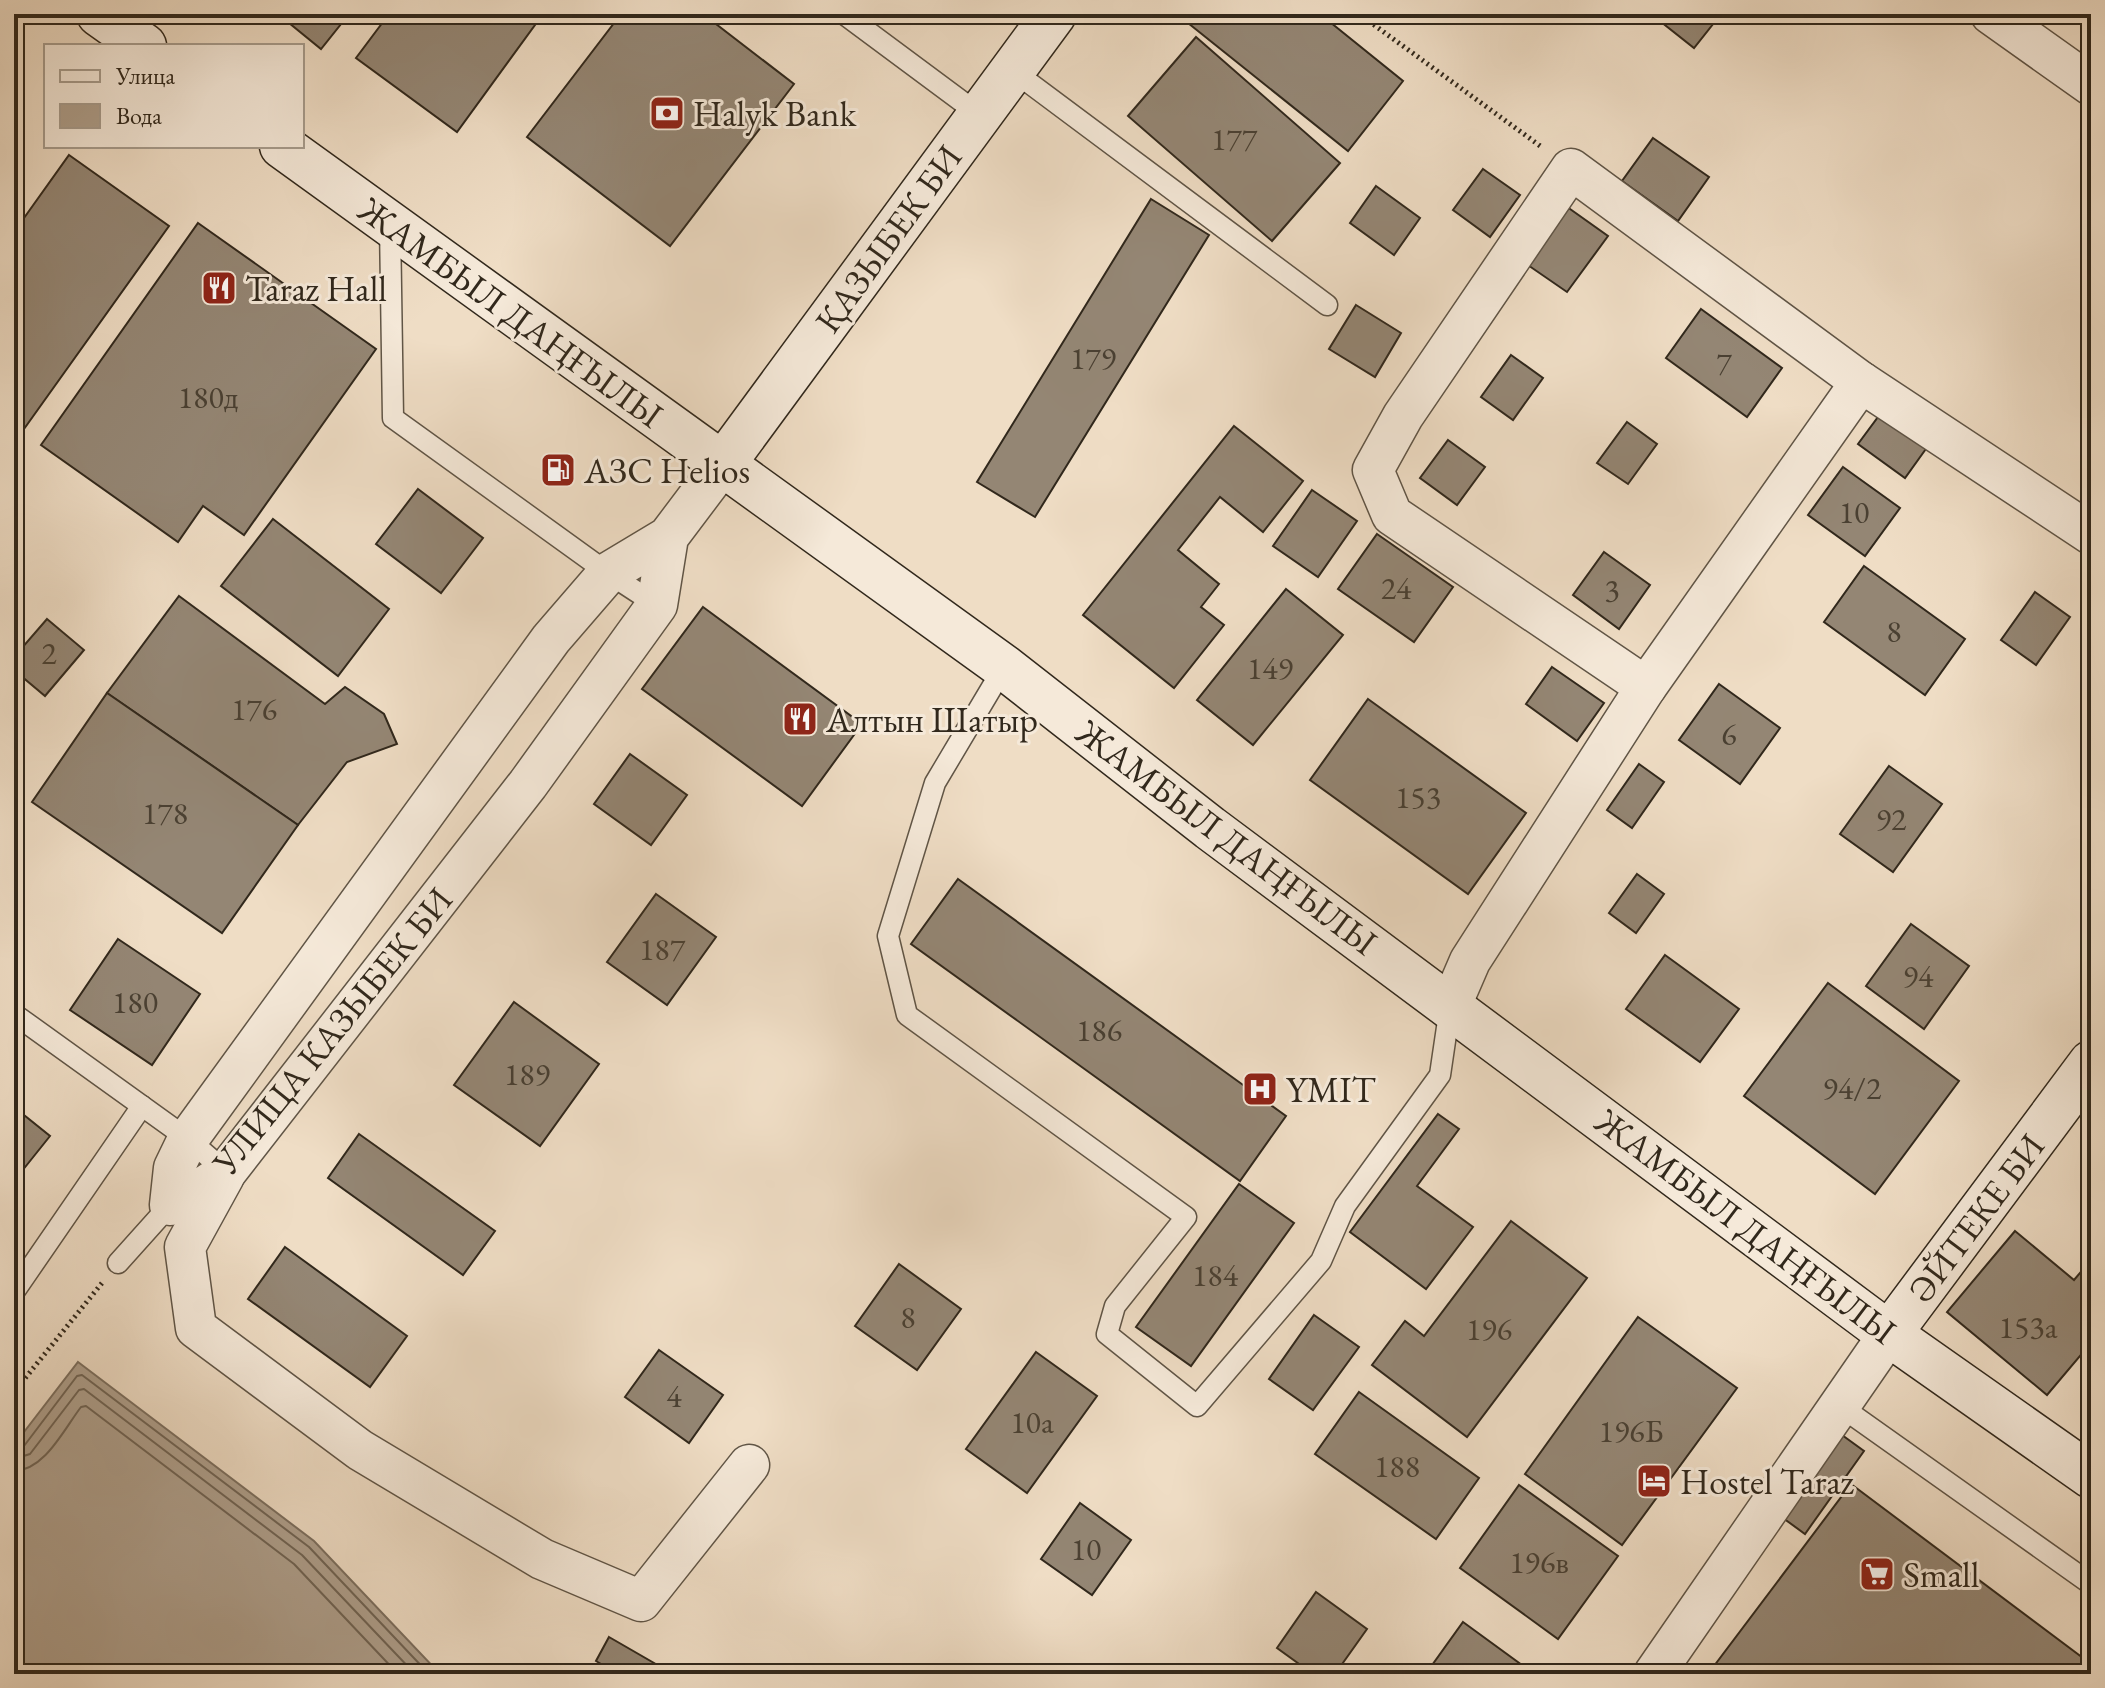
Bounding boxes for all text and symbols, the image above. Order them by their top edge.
legend [44,44,304,148]
text: Улица [115,60,175,91]
place label: Halyk Bank [693,90,858,137]
bank icon: Halyk Bank [648,94,686,132]
text: Вода [116,100,162,131]
house number: 177 [1211,118,1258,160]
street label: ҚАЗЫБЕК БИ [804,136,972,342]
street label: ЖАМБЫЛ ДАҢҒЫЛЫ [349,185,672,438]
place label: Taraz Hall [245,265,387,312]
restaurant icon: Taraz Hall [200,269,238,307]
house number: 179 [1070,337,1116,379]
house number: 7 [1716,342,1732,384]
house number: 180д [178,376,239,418]
place label: АЗС Helios [583,447,750,494]
fuel station icon: АЗС Helios [539,451,577,489]
house number: 10 [1839,491,1869,533]
house number: 24 [1381,567,1412,609]
house number: 3 [1604,569,1620,611]
house number: 8 [1886,610,1902,652]
house number: 2 [41,632,57,674]
house number: 149 [1247,647,1293,689]
house number: 176 [231,688,277,730]
place label: Алтын Шатыр [825,696,1038,743]
restaurant icon: Алтын Шатыр [781,700,819,738]
street label: ЖАМБЫЛ ДАҢҒЫЛЫ [1066,708,1387,966]
house number: 6 [1721,713,1737,755]
house number: 153 [1395,776,1441,818]
house number: 178 [142,792,188,834]
house number: 92 [1876,798,1907,840]
street label: УЛИЦА КАЗЫБЕК БИ [201,878,462,1185]
house number: 187 [639,928,686,970]
house number: 94 [1903,955,1934,997]
house number: 180 [112,981,158,1023]
house number: 186 [1076,1009,1122,1051]
house number: 189 [504,1053,550,1095]
place label: YMIT [1286,1066,1376,1113]
house number: 94/2 [1823,1067,1882,1109]
hospital icon: YMIT [1241,1070,1279,1108]
street label: ЖАМБЫЛ ДАҢҒЫЛЫ [1585,1097,1906,1355]
street label: ӘЙТЕКЕ БИ [1897,1124,2055,1311]
house number: 184 [1192,1254,1239,1296]
house number: 8 [900,1296,916,1338]
house number: 153а [1999,1306,2058,1348]
house number: 196 [1466,1308,1512,1350]
house number: 4 [666,1375,682,1417]
house number: 10а [1010,1401,1054,1443]
house number: 196Б [1599,1410,1663,1452]
house number: 188 [1374,1445,1420,1487]
place label: Hostel Taraz [1680,1458,1854,1505]
hotel icon: Hostel Taraz [1635,1462,1673,1500]
house number: 10 [1071,1528,1101,1570]
house number: 196в [1509,1541,1569,1583]
place label: Small [1903,1551,1979,1598]
supermarket icon: Small [1858,1555,1896,1593]

